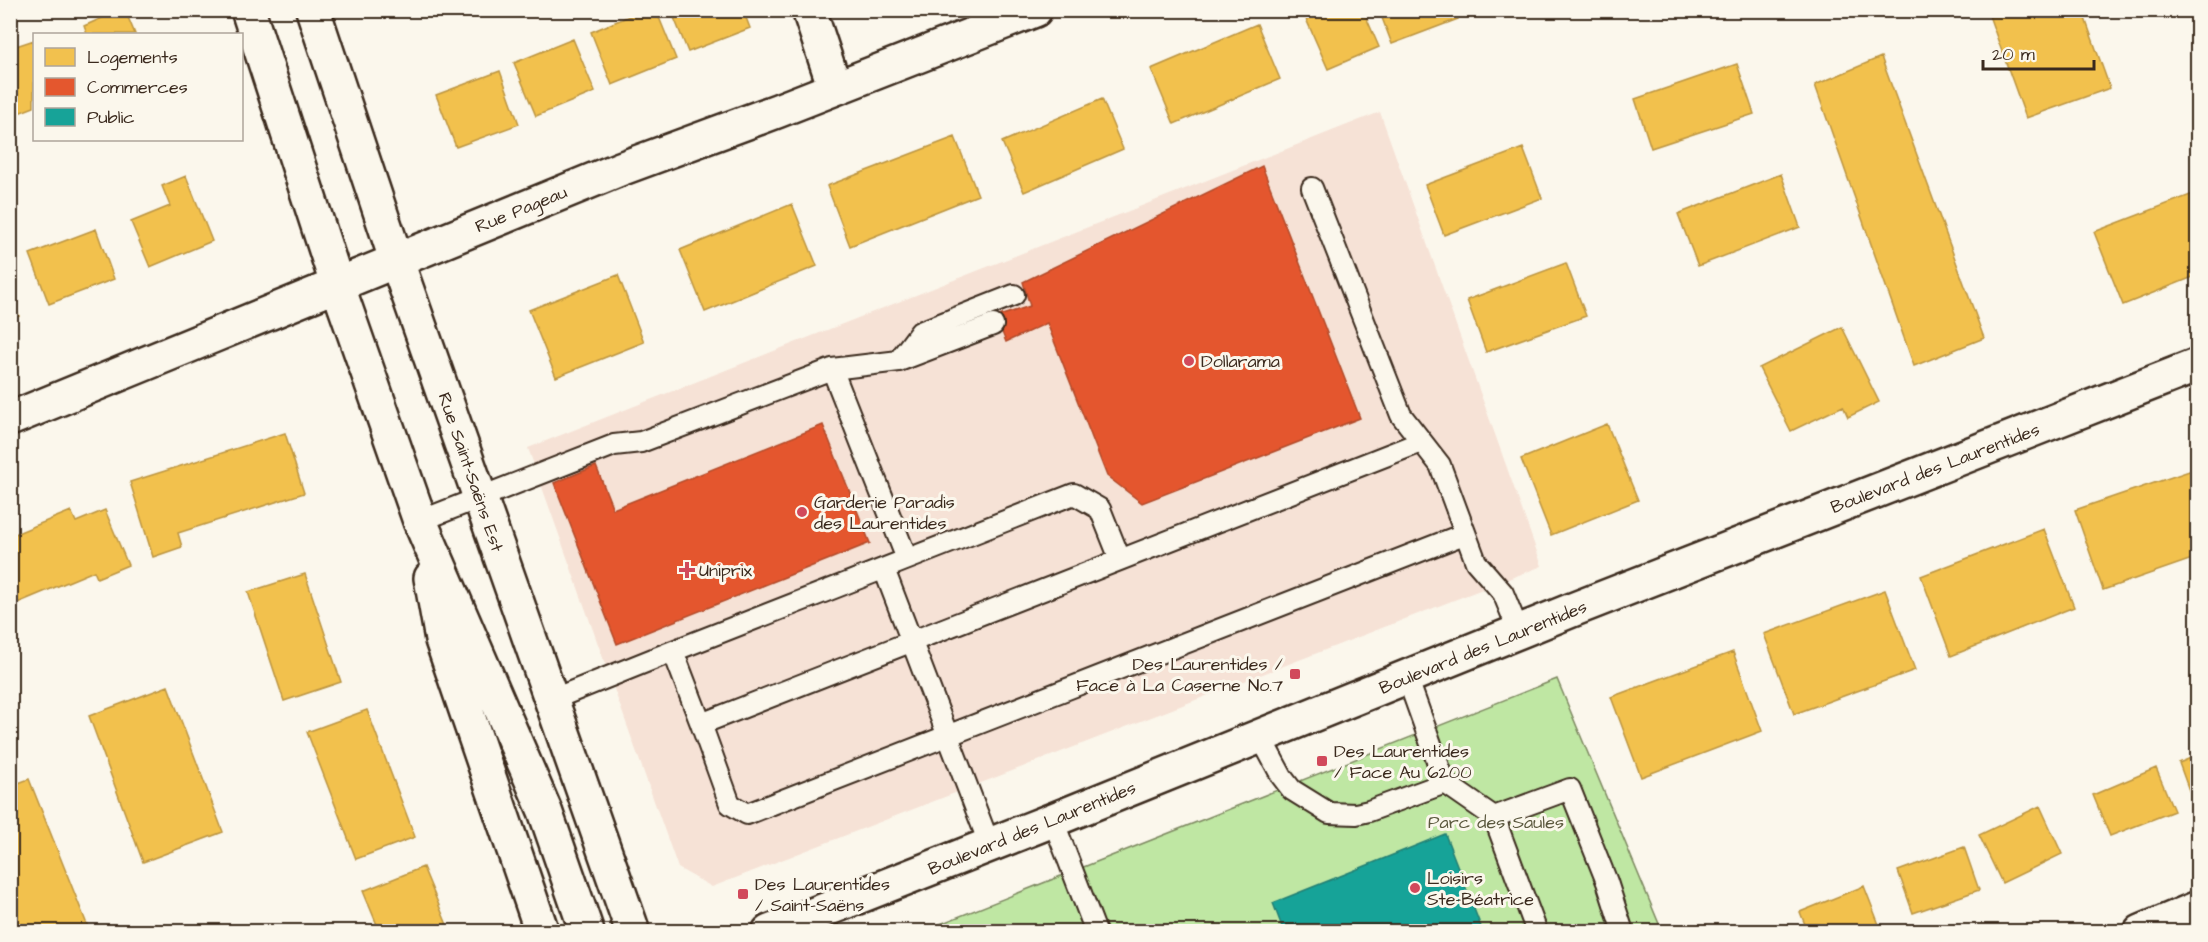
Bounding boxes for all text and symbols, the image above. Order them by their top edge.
legend [33,33,243,141]
scale bar [1983,33,2094,71]
text: 20 m [1992,42,2035,67]
text: Logements [87,45,178,71]
text: Commerces [87,75,188,100]
text: Public [87,105,135,130]
street label: Rue Pageau [472,180,571,240]
place label: Dollarama [1201,349,1280,374]
marker: Dollarama [1182,354,1196,368]
street label: Rue Saint-Saëns Est [432,389,510,556]
street label: Boulevard des Laurentides [1827,417,2043,520]
place label: Garderie Paradis des Laurentides [814,490,955,536]
marker: Garderie Paradis des Laurentides [795,505,809,519]
place label: Uniprix [699,558,753,583]
marker: Uniprix [680,563,694,577]
street label: Boulevard des Laurentides [1376,594,1591,701]
place label: Des Laurentides / Face à La Caserne No.7 [1076,652,1283,698]
marker: Des Laurentides / Face à La Caserne No.7 [1288,667,1302,681]
place label: Des Laurentides / Face Au 6200 [1334,739,1472,785]
marker: Des Laurentides / Face Au 6200 [1315,754,1329,768]
street label: Boulevard des Laurentides [925,775,1140,882]
park label: Parc des Saules [1428,810,1564,835]
place label: Loisirs Ste-Béatrice [1427,866,1534,912]
place label: Des Laurentides / Saint-Saëns [755,872,890,918]
marker: Loisirs Ste-Béatrice [1408,881,1422,895]
marker: Des Laurentides / Saint-Saëns [736,887,750,901]

